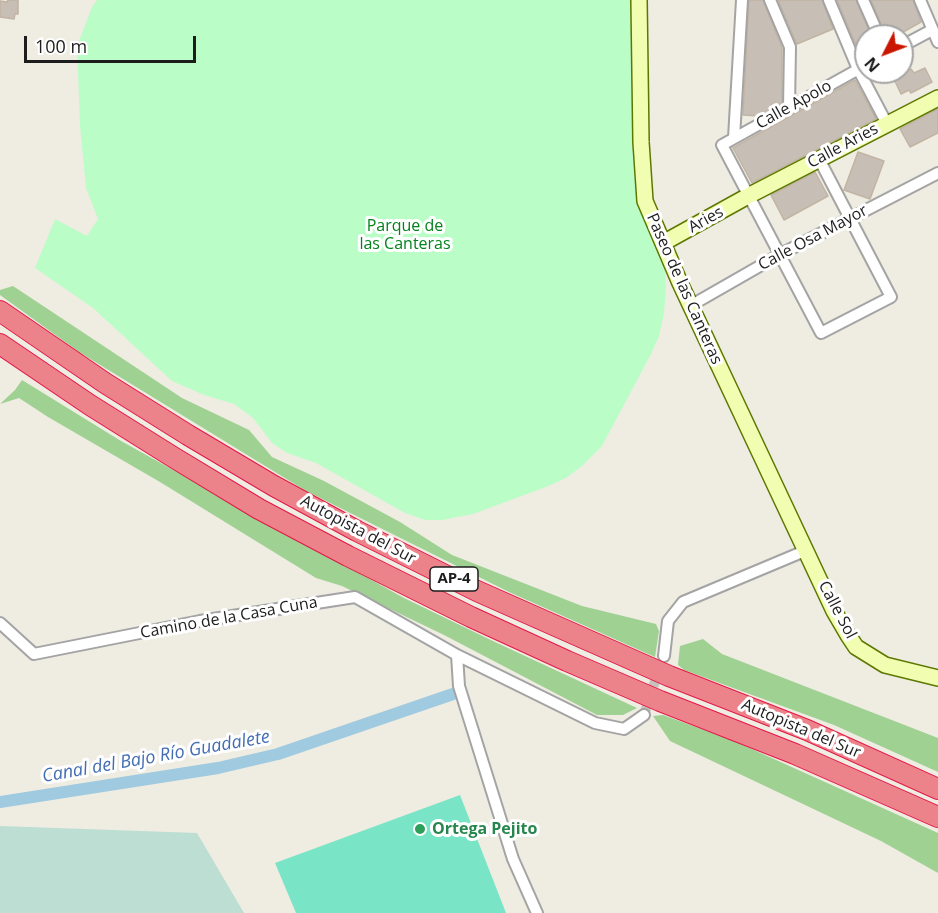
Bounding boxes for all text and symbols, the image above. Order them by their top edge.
scale bar [27,24,200,62]
north arrow [854,24,914,84]
text: 100 m [35,34,87,58]
text: N [860,53,885,77]
street label: Calle Apolo [753,76,835,134]
street label: Calle Aries [804,119,882,173]
street label: Calle Osa Mayor [755,201,871,275]
street label: Aries [685,203,727,237]
street label: Paseo de las Canteras [642,211,726,367]
park label: Parque de las Canteras [359,216,451,254]
street label: Autopista del Sur [297,492,419,568]
road number: AP-4 [430,567,478,591]
street label: Calle Sol [814,578,860,642]
street label: Camino de la Casa Cuna [139,593,319,643]
street label: Autopista del Sur [739,695,863,763]
water label: Canal del Bajo Río Guadalete [40,726,272,788]
place label: Ortega Pejito [432,819,537,839]
marker: Ortega Pejito [413,822,427,836]

